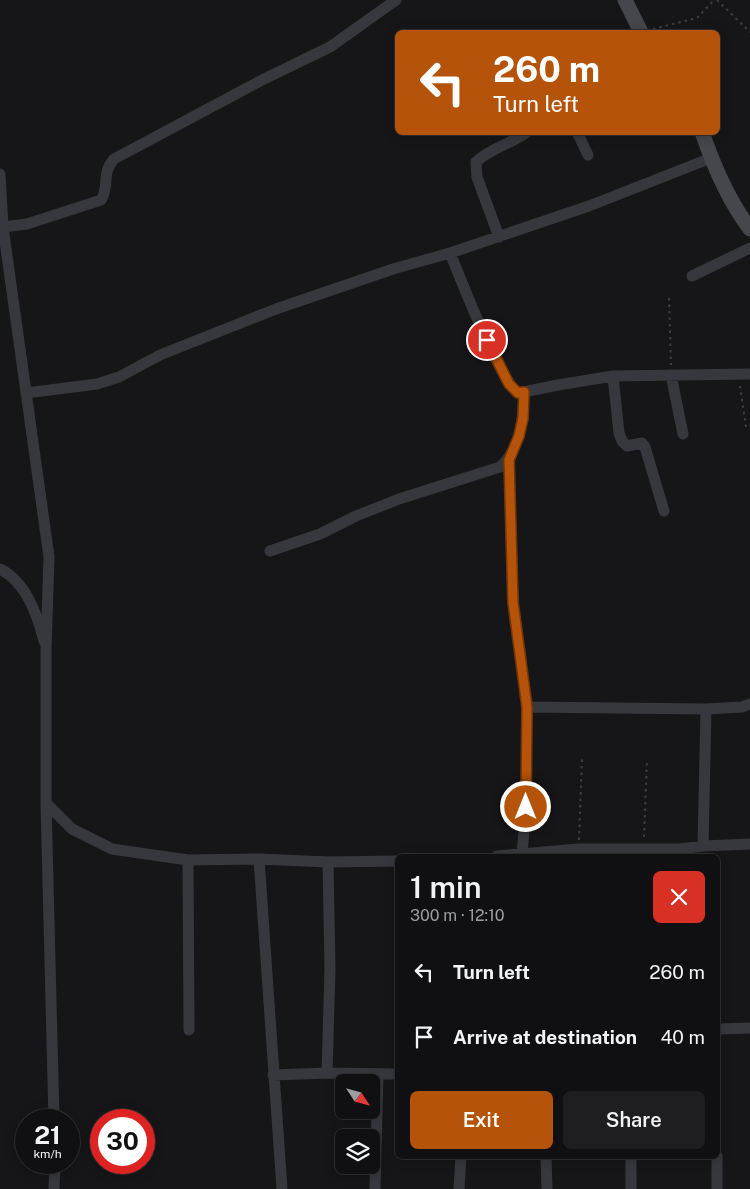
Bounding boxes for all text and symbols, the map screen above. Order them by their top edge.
text: 260 m [493,49,600,90]
icon: left [410,50,475,115]
text: Turn left [493,91,579,117]
pin [466,319,508,361]
icon: arrive [473,326,501,354]
position arrow [499,780,551,832]
text: 1 min [410,869,481,905]
button: close [653,871,705,923]
text: 300 m · 12:10 [410,906,504,925]
icon: left [410,958,438,986]
text: Turn left [453,961,530,983]
text: 260 m [649,961,705,983]
icon: arrive [410,1023,438,1051]
text: Arrive at destination [453,1026,637,1048]
text: 40 m [660,1026,705,1048]
north arrow [335,1074,380,1119]
map controls [335,1074,380,1174]
button: Exit [410,1091,553,1149]
button: Share [563,1091,705,1149]
speed limit sign: 30 [90,1109,155,1174]
text: 21 [34,1120,61,1150]
button: layers [335,1129,380,1174]
text: km/h [33,1147,62,1161]

